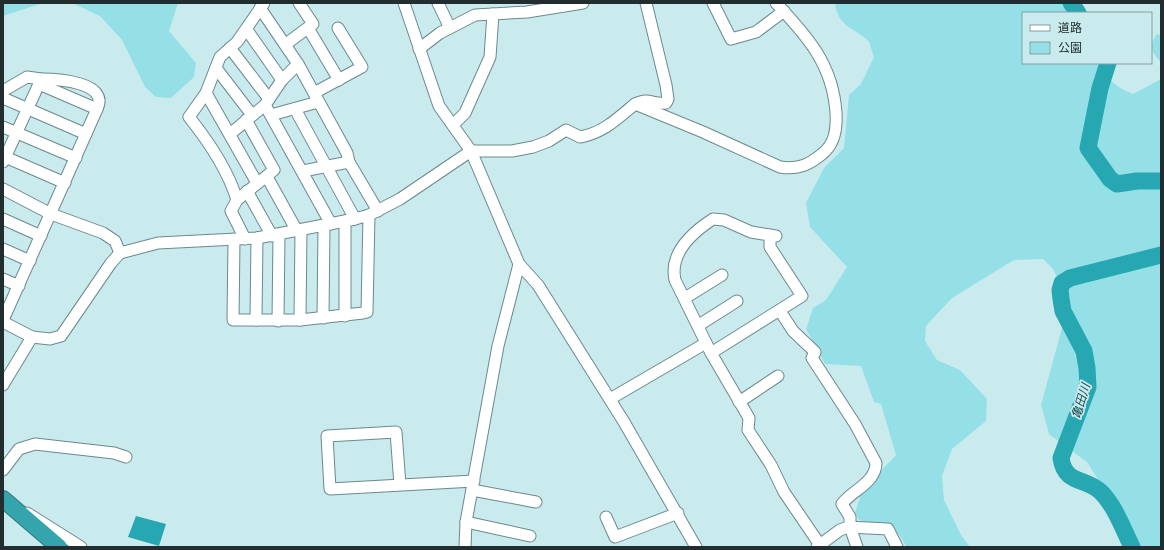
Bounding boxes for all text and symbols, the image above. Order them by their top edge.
legend [1022,12,1152,64]
text: 道路 [1058,21,1082,35]
text: 公園 [1058,41,1082,55]
water label: 亀田川 [1069,380,1094,420]

